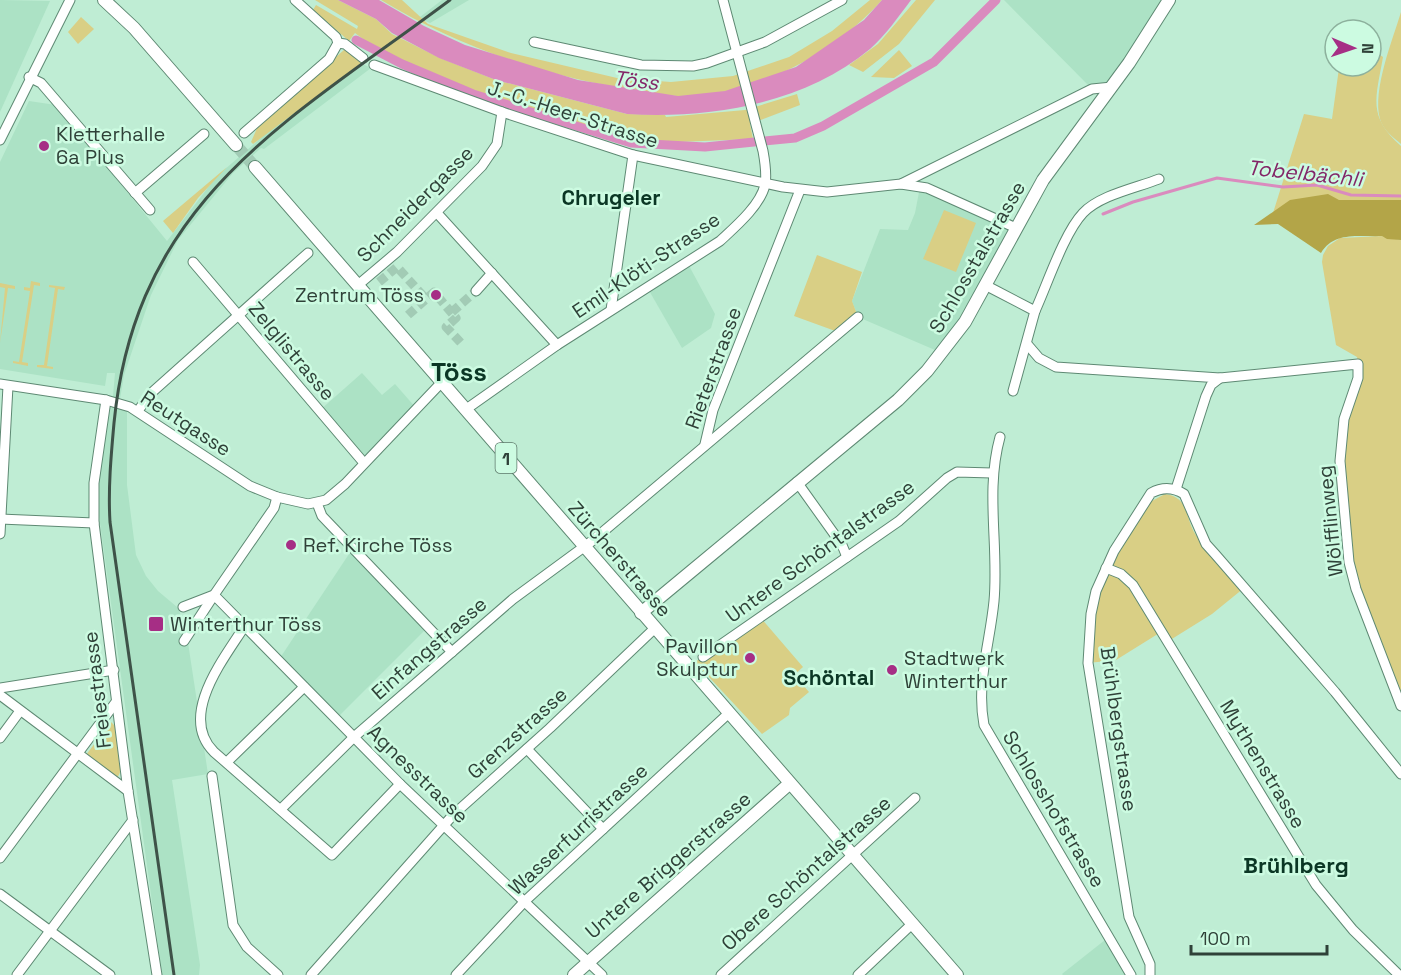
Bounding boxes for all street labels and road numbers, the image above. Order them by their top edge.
street label: J.-C.-Heer-Strasse [484,74,662,154]
street label: Schneidergasse [351,140,479,268]
street label: Schlosstalstrasse [923,176,1031,338]
street label: Emil-Klöti-Strasse [567,206,725,324]
street label: Zelglistrasse [243,296,341,406]
street label: Rieterstrasse [679,303,747,433]
street label: Reutgasse [136,384,236,462]
road number: 1 [496,443,516,473]
street label: Wölfflinweg [1311,464,1349,578]
street label: Untere Schöntalstrasse [720,474,920,628]
street label: Zürcherstrasse [563,496,677,622]
street label: Einfangstrasse [366,591,492,705]
street label: Freiestrasse [77,630,117,750]
street label: Brühlbergstrasse [1095,645,1143,813]
street label: Grenzstrasse [462,681,572,785]
street label: Mythenstrasse [1214,695,1312,833]
street label: Agnesstrasse [362,719,474,829]
street label: Schlosshofstrasse [997,726,1111,892]
street label: Wasserfurristrasse [503,758,653,900]
street label: Untere Briggerstrasse [580,786,756,944]
street label: Obere Schöntalstrasse [716,790,896,956]

